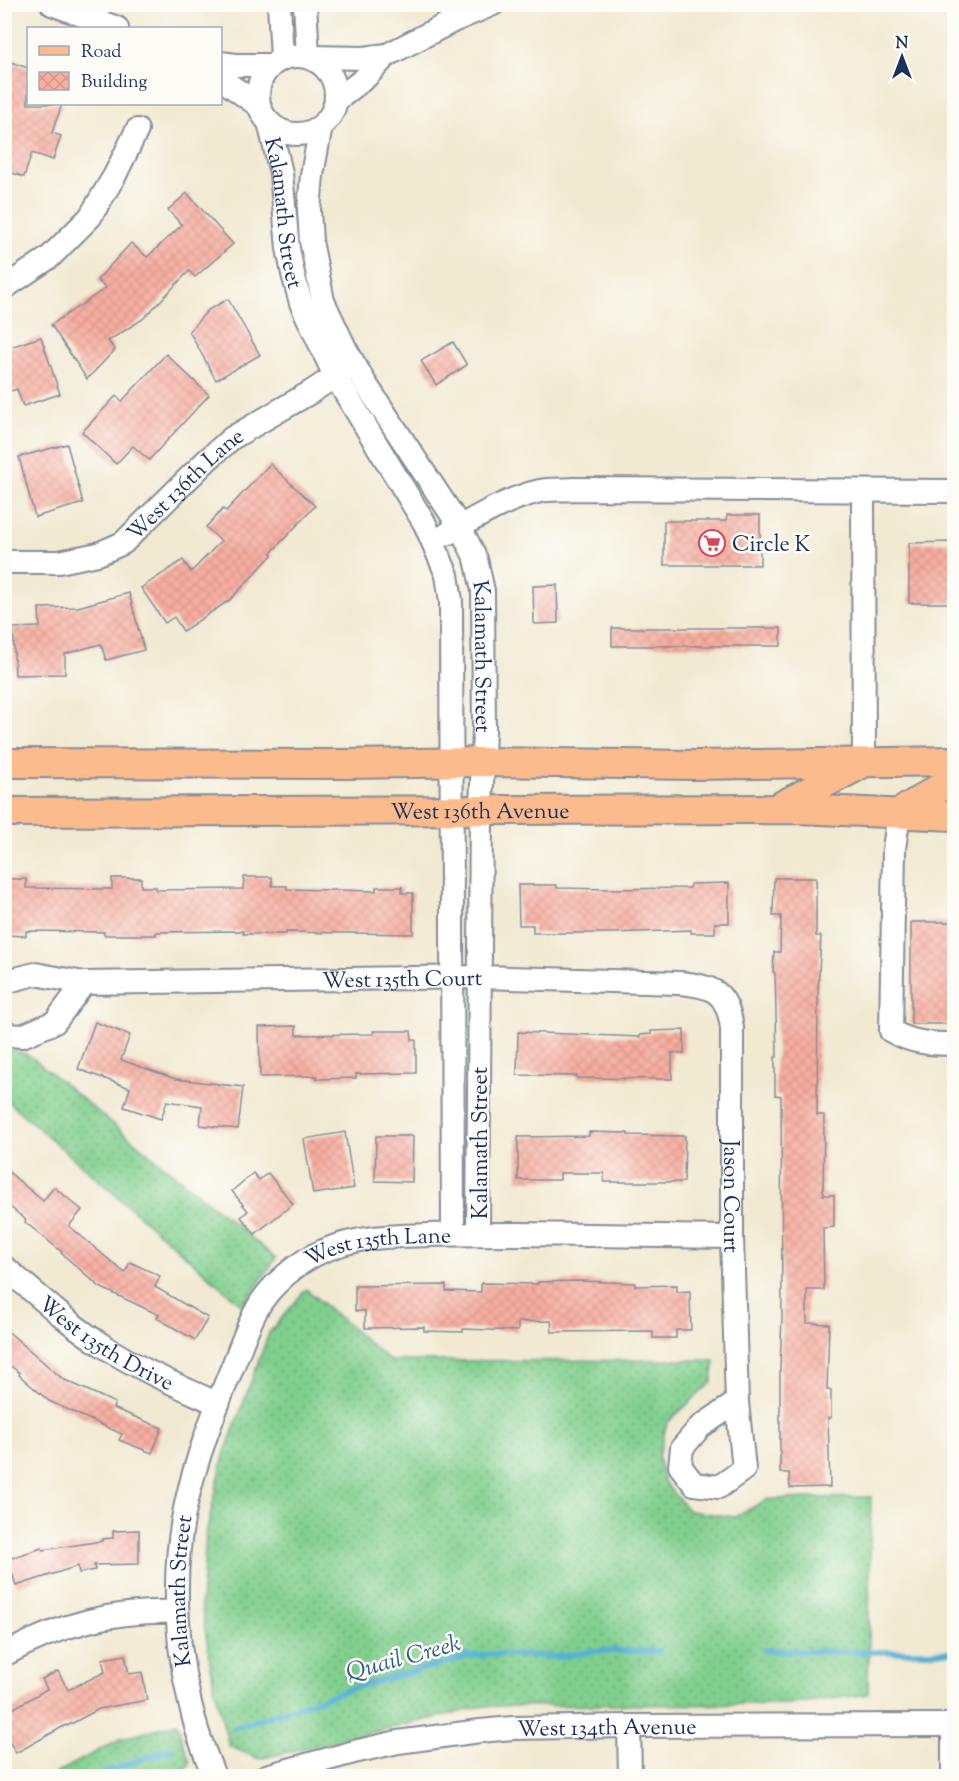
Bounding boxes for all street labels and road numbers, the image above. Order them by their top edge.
street label: Kalamath Street [254,134,309,293]
street label: West 136th Lane [121,421,251,550]
street label: Kalamath Street [462,578,497,733]
street label: West 136th Avenue [390,797,570,830]
street label: West 135th Court [322,964,483,998]
street label: Kalamath Street [466,1066,498,1219]
street label: Jason Court [713,1139,745,1254]
street label: West 135th Lane [300,1221,451,1276]
street label: West 135th Drive [30,1290,178,1400]
street label: Kalamath Street [164,1512,203,1669]
street label: West 134th Avenue [517,1713,697,1747]

